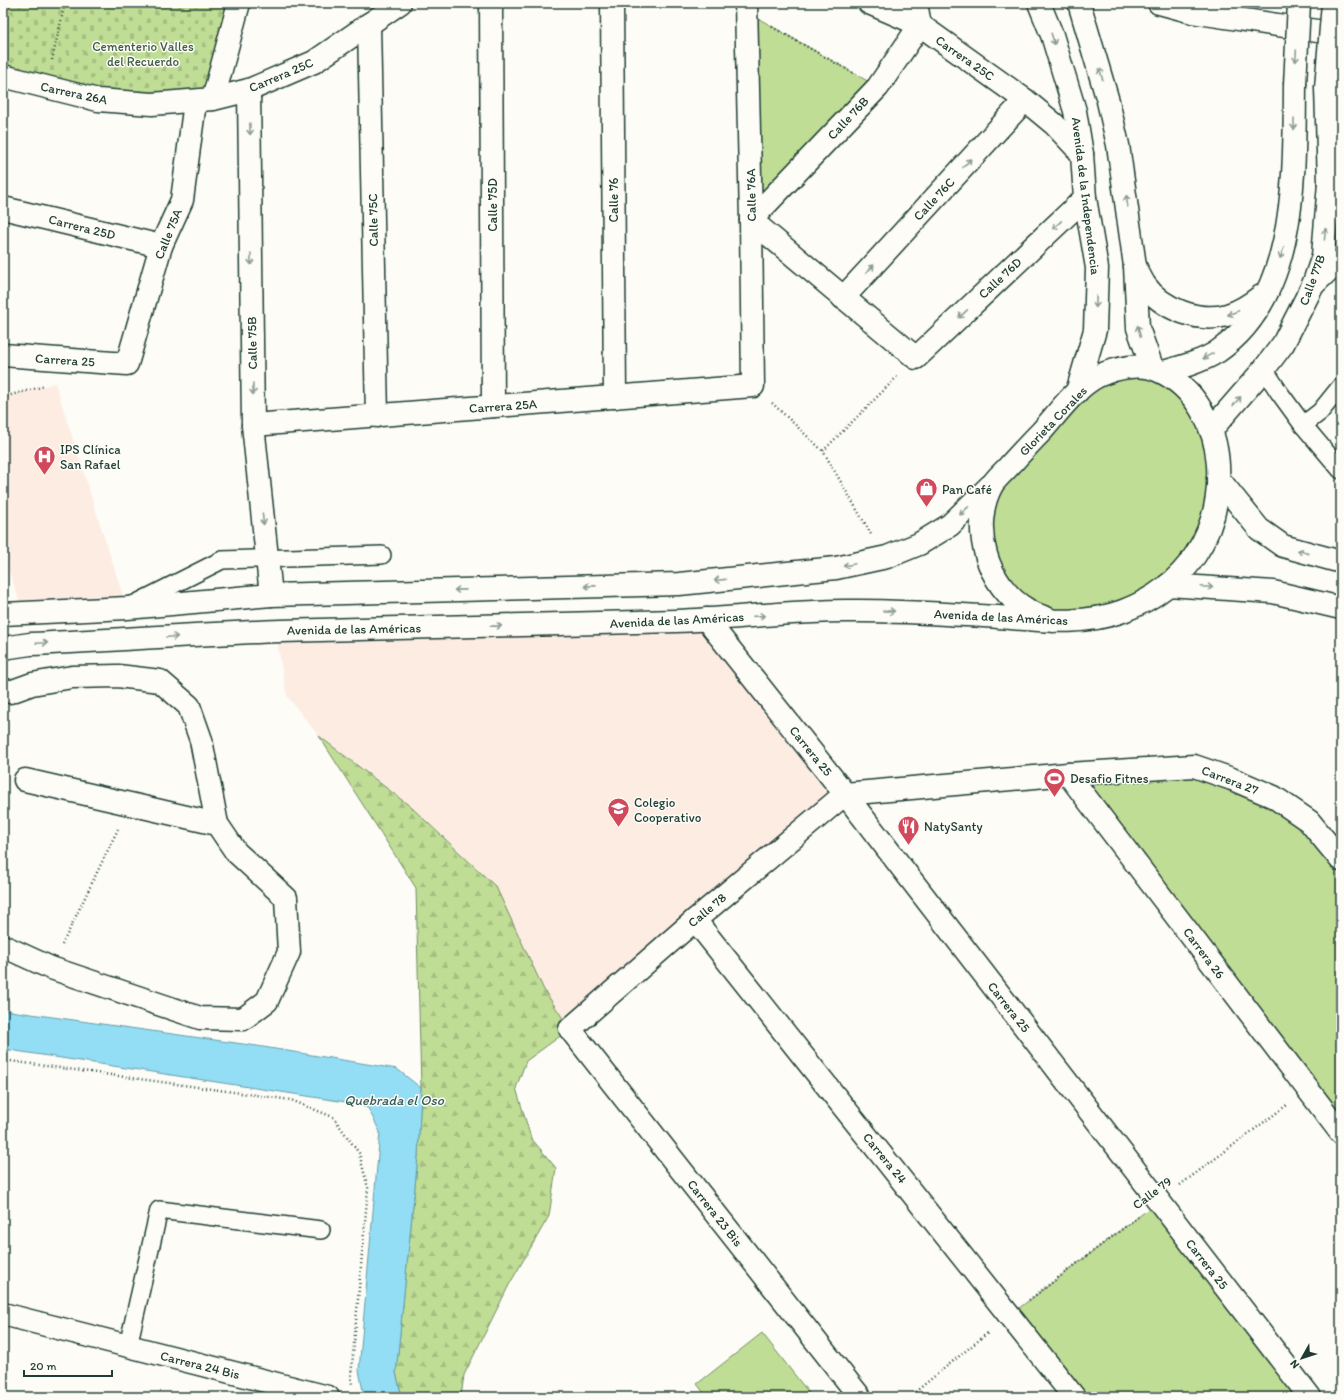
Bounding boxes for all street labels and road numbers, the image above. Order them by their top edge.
street label: Carrera 25C [933,32,997,84]
street label: Carrera 25C [247,55,315,95]
street label: Carrera 26A [39,79,110,108]
street label: Calle 76B [824,93,872,143]
street label: Avenida de la Independencia [1069,116,1103,276]
street label: Calle 76A [743,168,759,222]
street label: Calle 76C [910,174,958,224]
street label: Calle 76 [606,177,621,222]
street label: Calle 75D [485,178,500,232]
street label: Calle 75C [365,193,381,247]
street label: Calle 75A [151,206,185,261]
street label: Carrera 25D [47,211,117,243]
street label: Calle 77B [1296,253,1328,307]
street label: Calle 76D [975,254,1025,302]
street label: Calle 75B [244,316,260,370]
street label: Carrera 25 [35,350,96,370]
street label: Glorieta Corales [1016,383,1090,459]
street label: Carrera 25A [468,396,538,416]
street label: Avenida de las Américas [933,606,1069,628]
street label: Avenida de las Américas [609,609,745,631]
street label: Avenida de las Américas [287,620,422,638]
street label: Carrera 25 [786,723,836,779]
street label: Carrera 27 [1200,762,1261,798]
street label: Calle 78 [685,890,729,930]
street label: Carrera 26 [1180,925,1228,982]
street label: Carrera 25 [985,979,1033,1035]
street label: Carrera 24 [860,1130,910,1187]
street label: Calle 79 [1130,1173,1175,1212]
street label: Carrera 23 Bis [684,1177,746,1250]
street label: Carrera 25 [1183,1236,1231,1292]
street label: Carrera 24 Bis [159,1348,241,1382]

